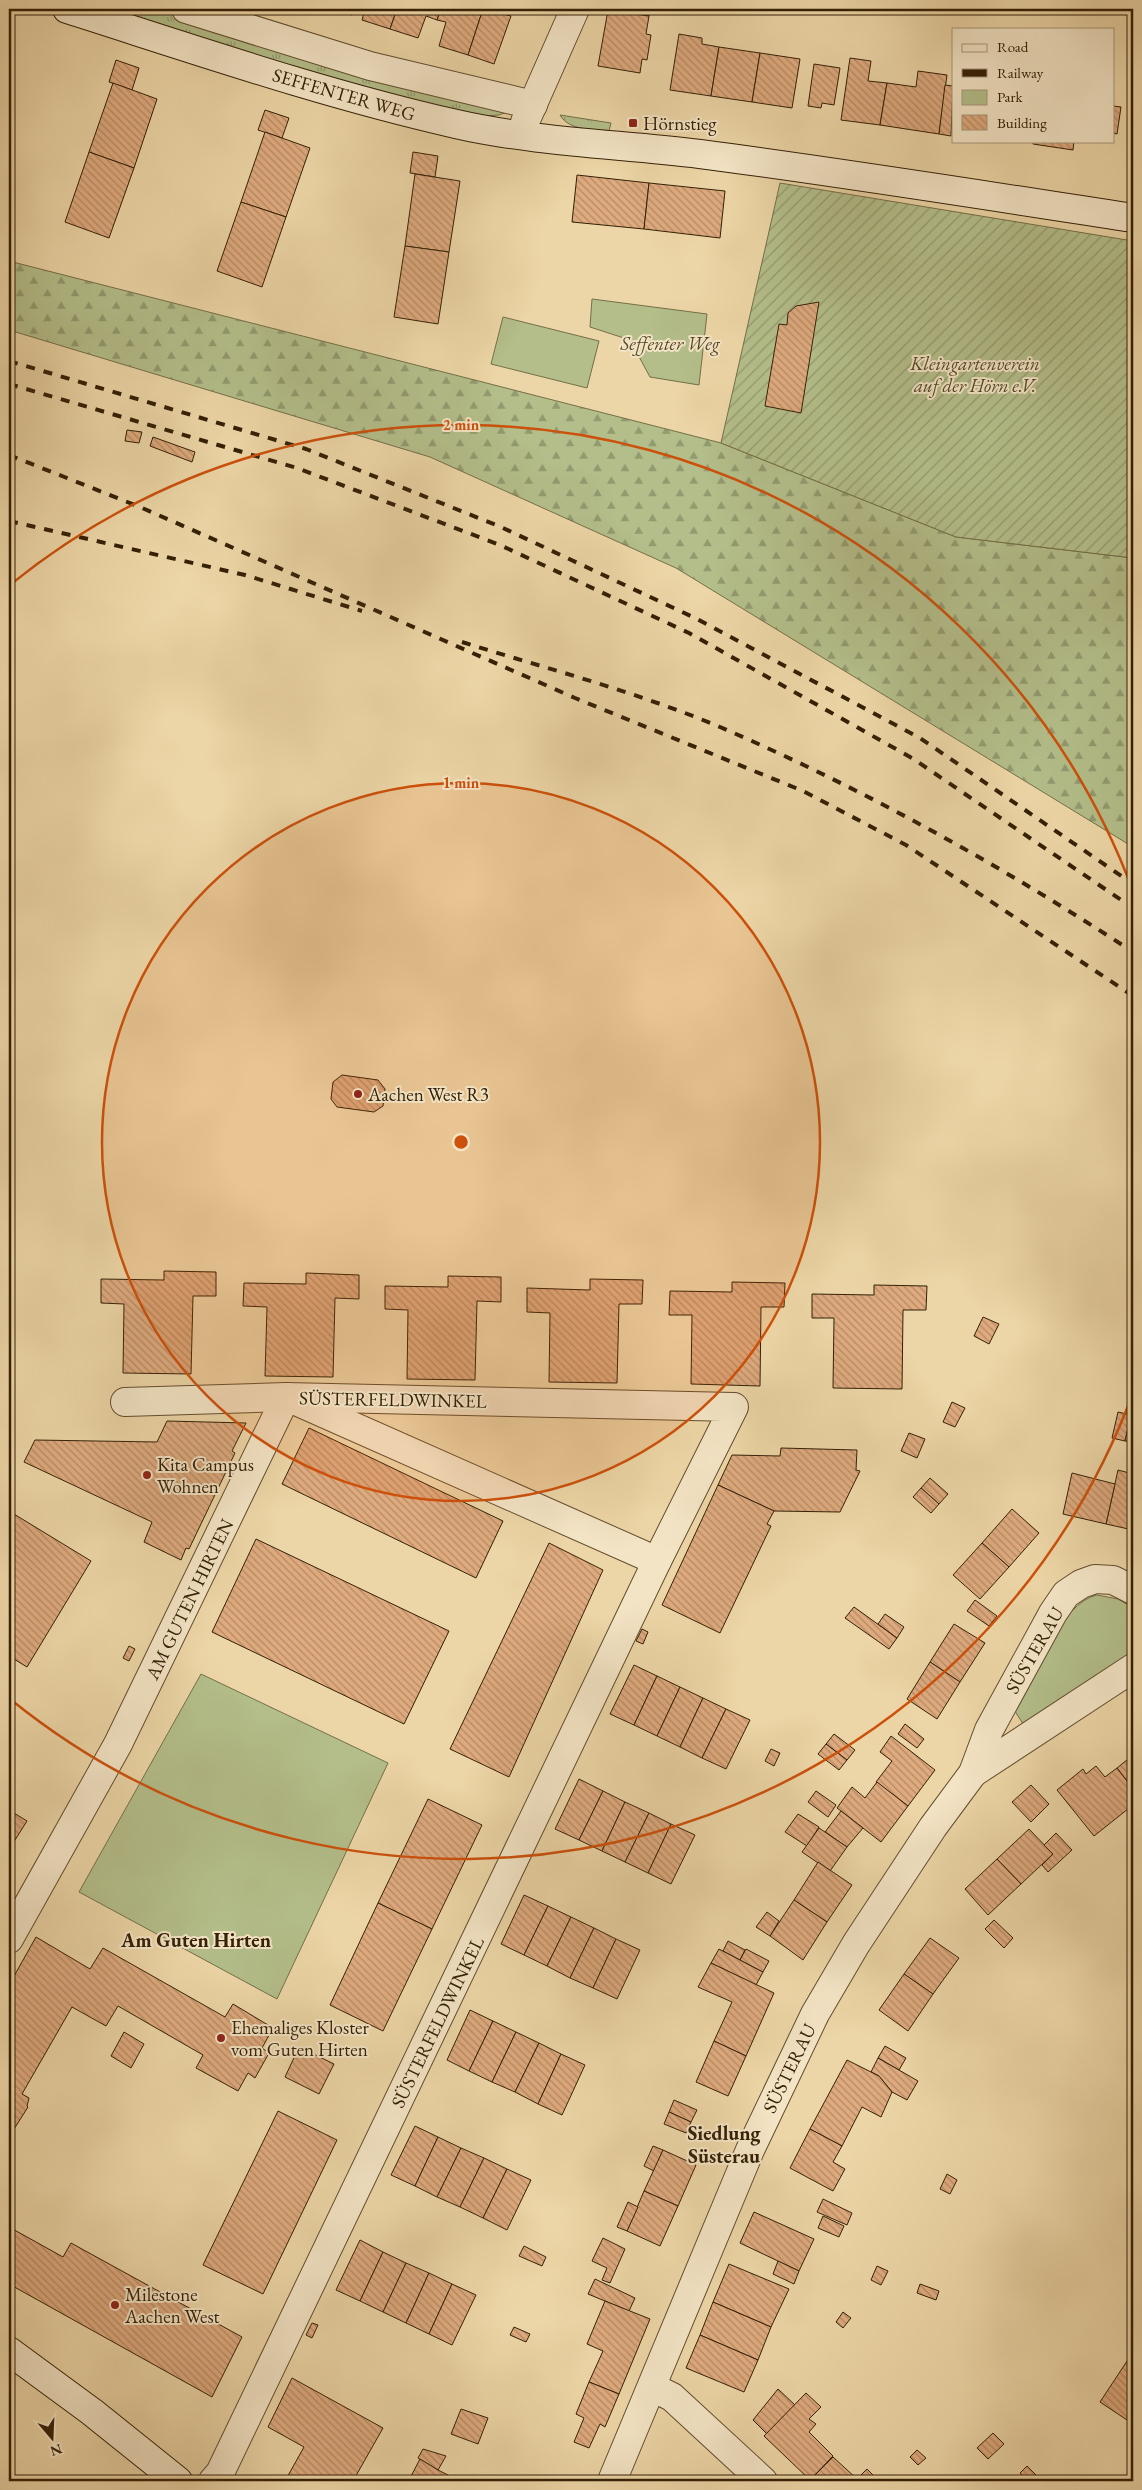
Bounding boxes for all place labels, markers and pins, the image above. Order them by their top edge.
place label: Hörnstieg [643,111,717,136]
marker: Hörnstieg [627,117,639,129]
place label: Aachen West R3 [367,1082,489,1107]
marker: Aachen West R3 [352,1088,364,1100]
centre of rings [452,1133,470,1151]
place label: Kita Campus Wohnen [157,1452,254,1499]
marker: Kita Campus Wohnen [141,1469,153,1481]
place label: Ehemaliges Kloster vom Guten Hirten [231,2015,370,2062]
marker: Ehemaliges Kloster vom Guten Hirten [215,2032,227,2044]
place label: Milestone Aachen West [124,2282,220,2329]
marker: Milestone Aachen West [109,2299,121,2311]

